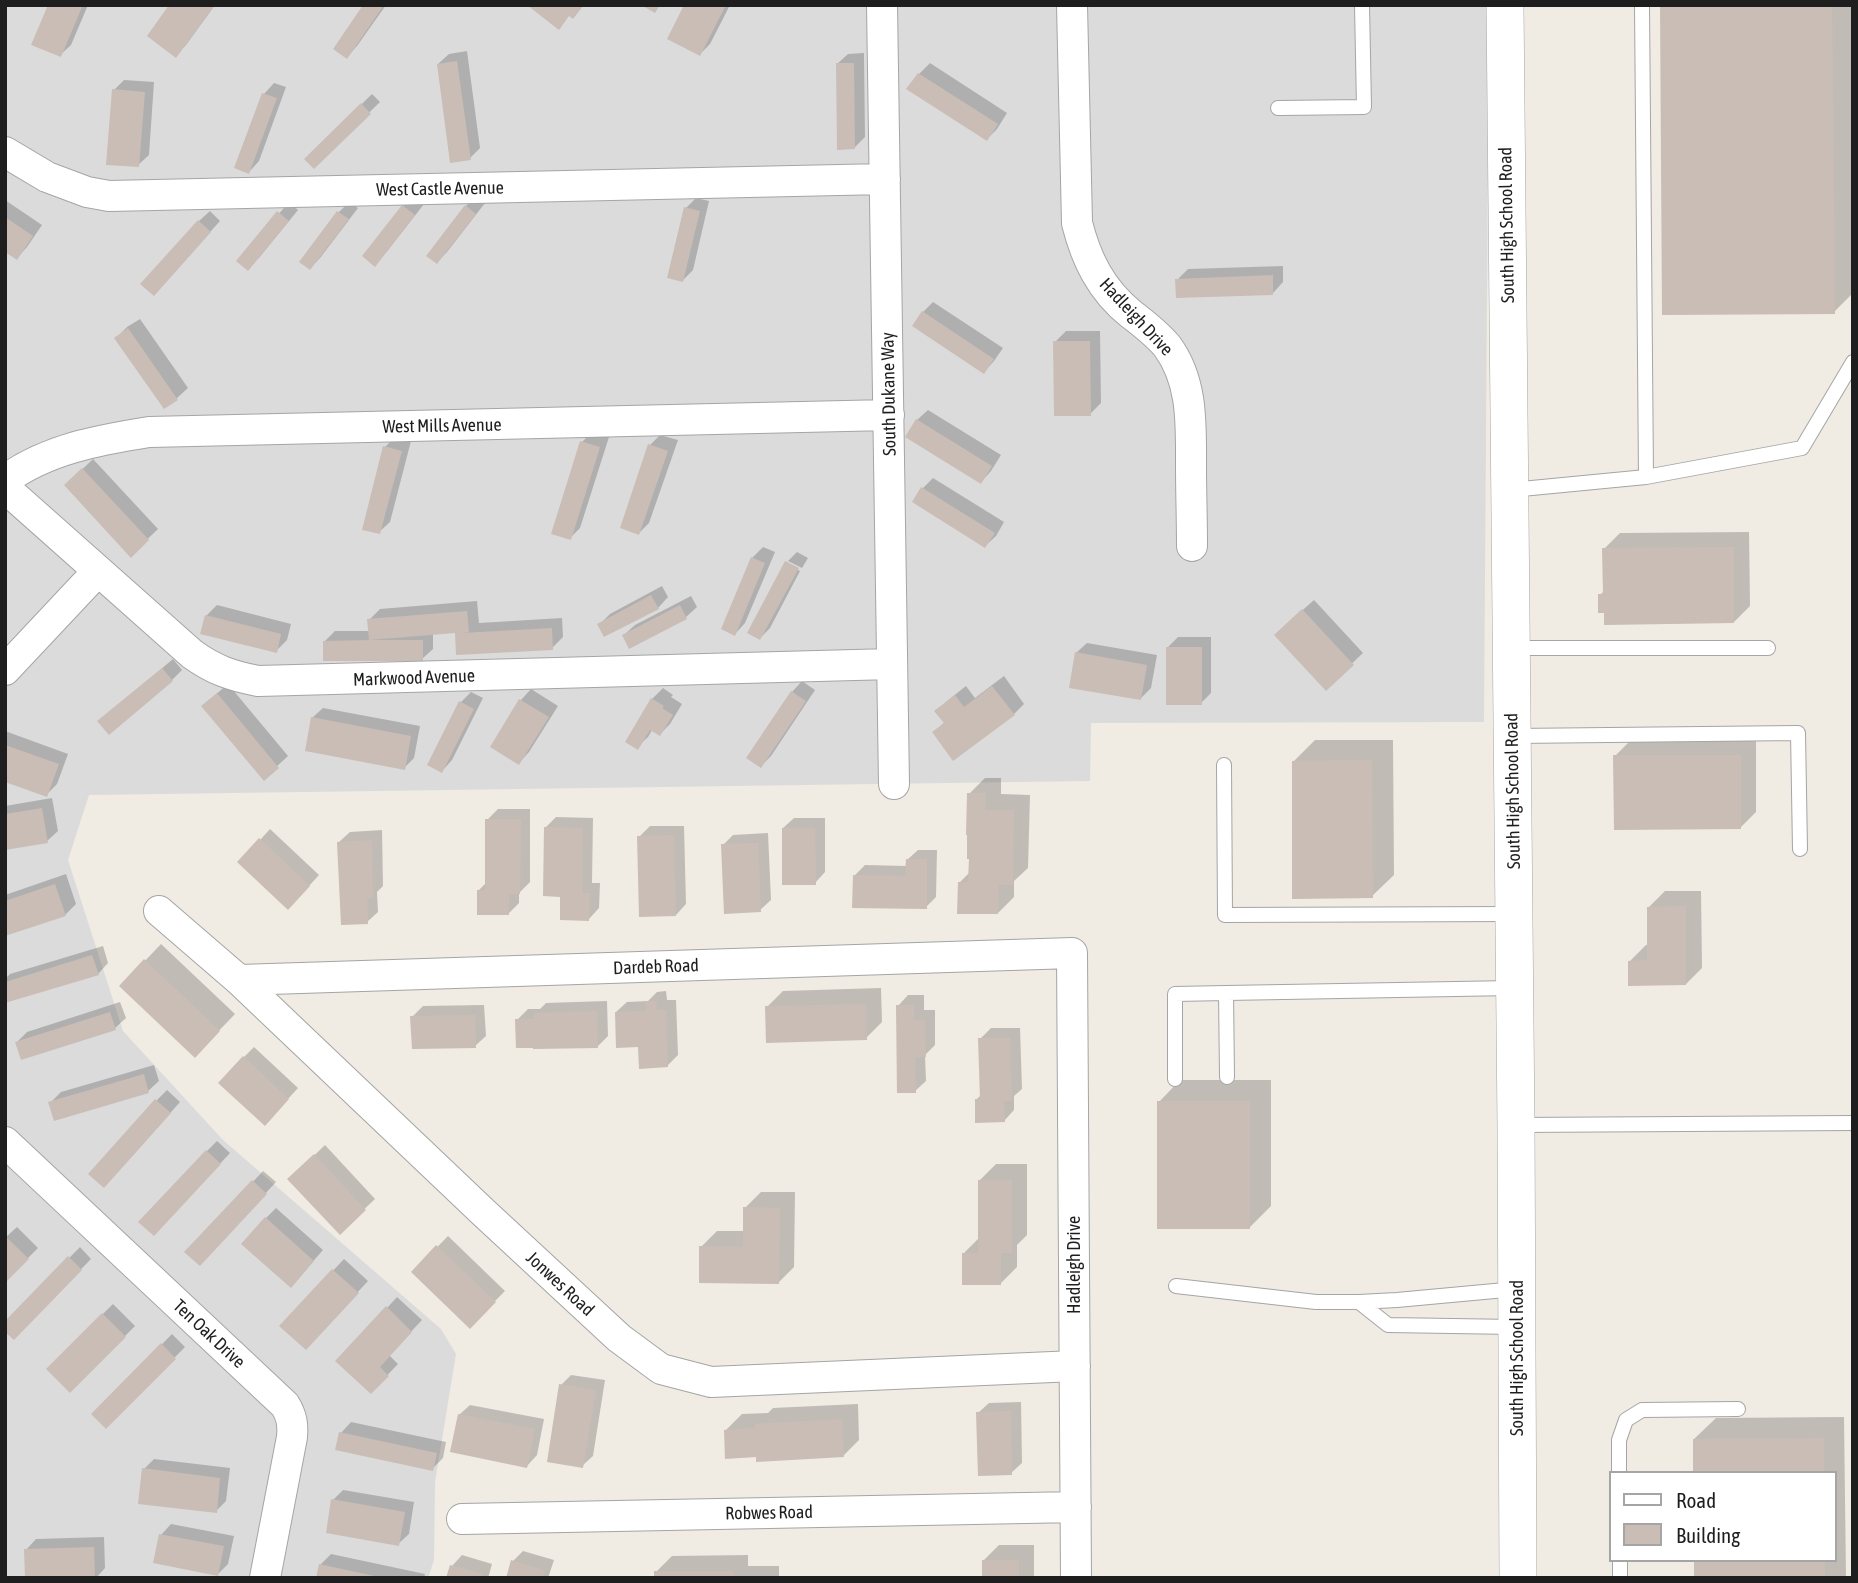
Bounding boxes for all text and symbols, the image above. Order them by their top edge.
street label: South High School Road [1495,147,1519,303]
street label: West Castle Avenue [376,177,504,201]
street label: Hadleigh Drive [1095,274,1177,360]
street label: South Dukane Way [877,332,901,456]
street label: West Mills Avenue [382,414,502,438]
street label: Markwood Avenue [353,665,475,691]
street label: South High School Road [1501,713,1525,869]
street label: Dardeb Road [613,955,699,979]
street label: Hadleigh Drive [1063,1216,1085,1314]
street label: Jonwes Road [522,1247,598,1321]
street label: South High School Road [1506,1280,1528,1436]
street label: Ten Oak Drive [169,1295,249,1373]
legend [1610,1471,1837,1562]
text: Road [1676,1488,1716,1512]
street label: Robwes Road [725,1501,813,1525]
text: Building [1676,1523,1740,1547]

